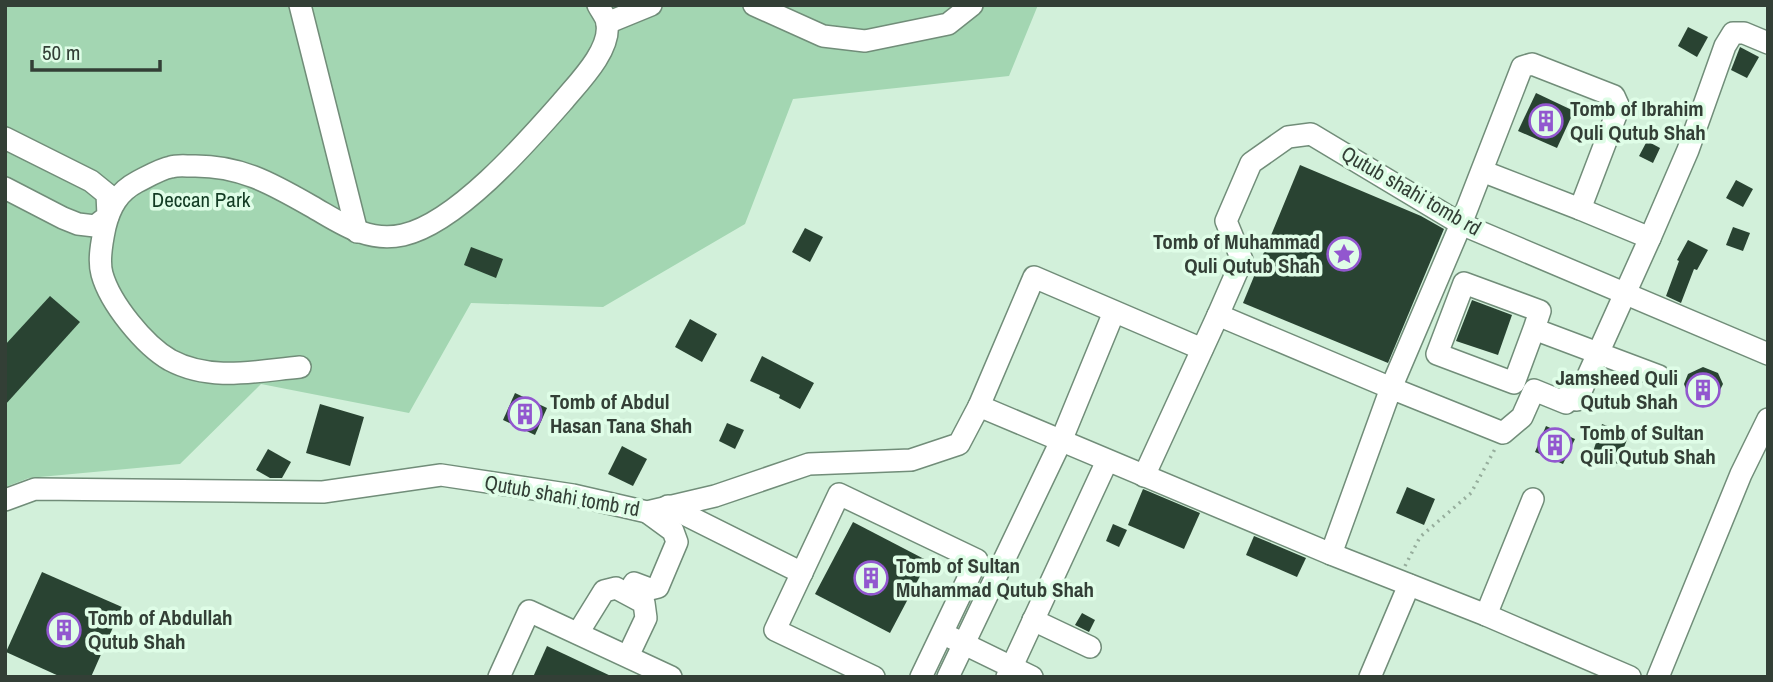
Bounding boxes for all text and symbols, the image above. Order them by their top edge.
scale bar [32,28,159,72]
text: 50 m [42,38,80,67]
place label: Tomb of Ibrahim Quli Qutub Shah [1570,94,1706,147]
building icon: Tomb of Ibrahim Quli Qutub Shah [1527,102,1565,140]
street label: Qutub shahi tomb rd [1336,139,1486,242]
park label: Deccan Park [152,185,251,214]
place label: Tomb of Muhammad Quli Qutub Shah [1153,227,1320,280]
place icon: Tomb of Muhammad Quli Qutub Shah [1325,235,1363,273]
place label: Jamsheed Quli Qutub Shah [1555,363,1678,416]
building icon: Jamsheed Quli Qutub Shah [1684,371,1722,409]
place label: Tomb of Abdul Hasan Tana Shah [550,387,692,440]
building icon: Tomb of Abdul Hasan Tana Shah [506,395,544,433]
place label: Tomb of Sultan Quli Qutub Shah [1580,418,1716,471]
building icon: Tomb of Sultan Quli Qutub Shah [1536,426,1574,464]
street label: Qutub shahi tomb rd [482,468,642,523]
place label: Tomb of Sultan Muhammad Qutub Shah [896,551,1094,604]
building icon: Tomb of Sultan Muhammad Qutub Shah [852,559,890,597]
place label: Tomb of Abdullah Qutub Shah [88,603,232,656]
building icon: Tomb of Abdullah Qutub Shah [45,611,83,649]

